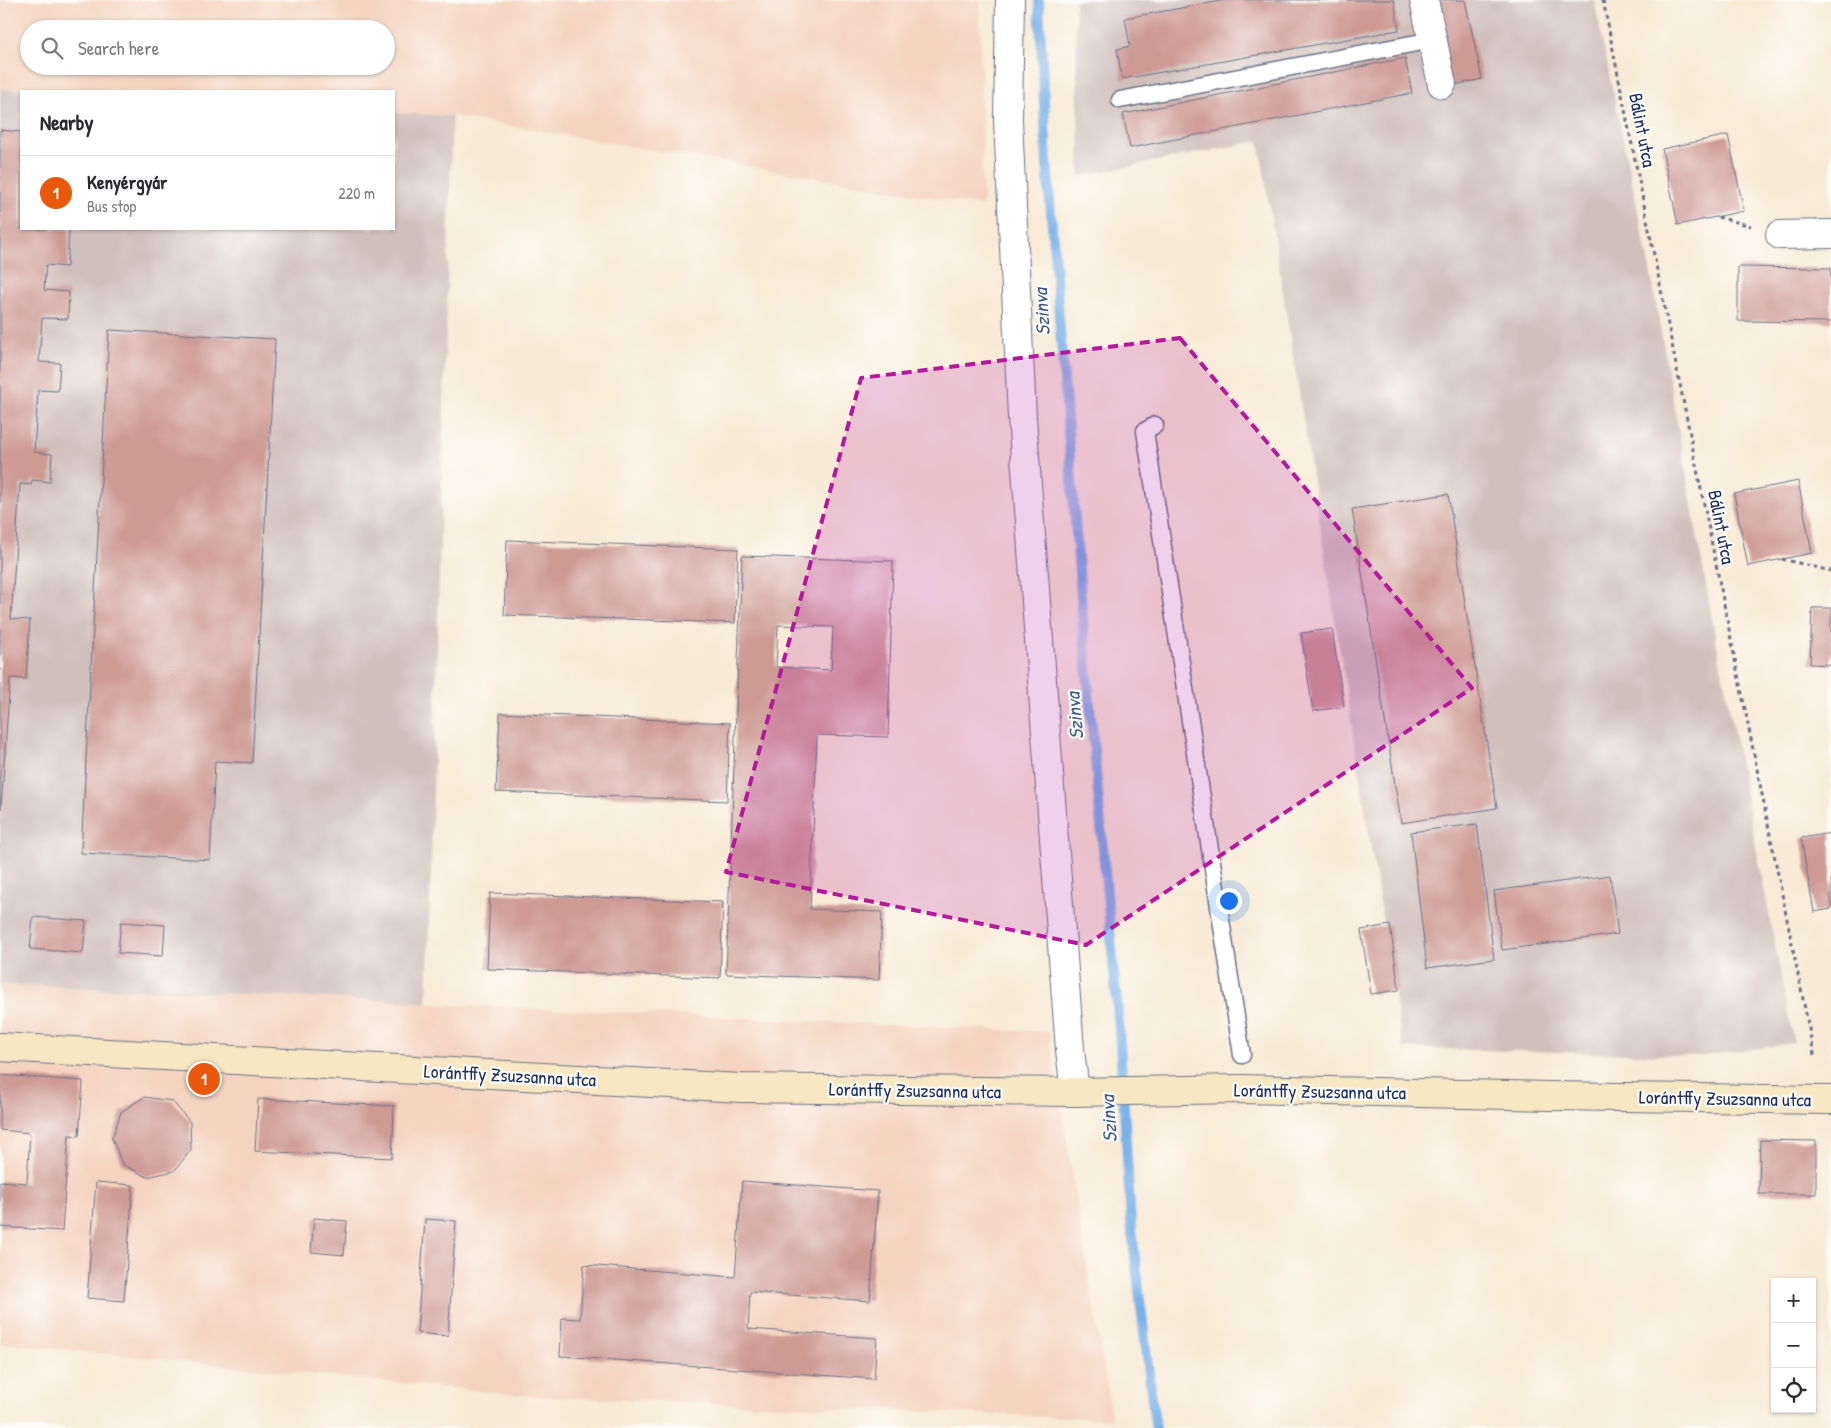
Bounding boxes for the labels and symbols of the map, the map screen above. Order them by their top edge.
street label: Bálint utca [1623,91,1663,170]
water label: Szinva [1026,285,1056,336]
street label: Bálint utca [1702,488,1742,567]
water label: Szinva [1058,689,1090,741]
your location [1216,888,1242,914]
street label: Lorántffy Zsuzsanna utca [423,1058,597,1093]
pin: 1 [188,1060,220,1098]
street label: Lorántffy Zsuzsanna utca [829,1075,1002,1105]
street label: Lorántffy Zsuzsanna utca [1234,1076,1407,1106]
street label: Lorántffy Zsuzsanna utca [1639,1083,1812,1113]
water label: Szinva [1093,1092,1123,1143]

